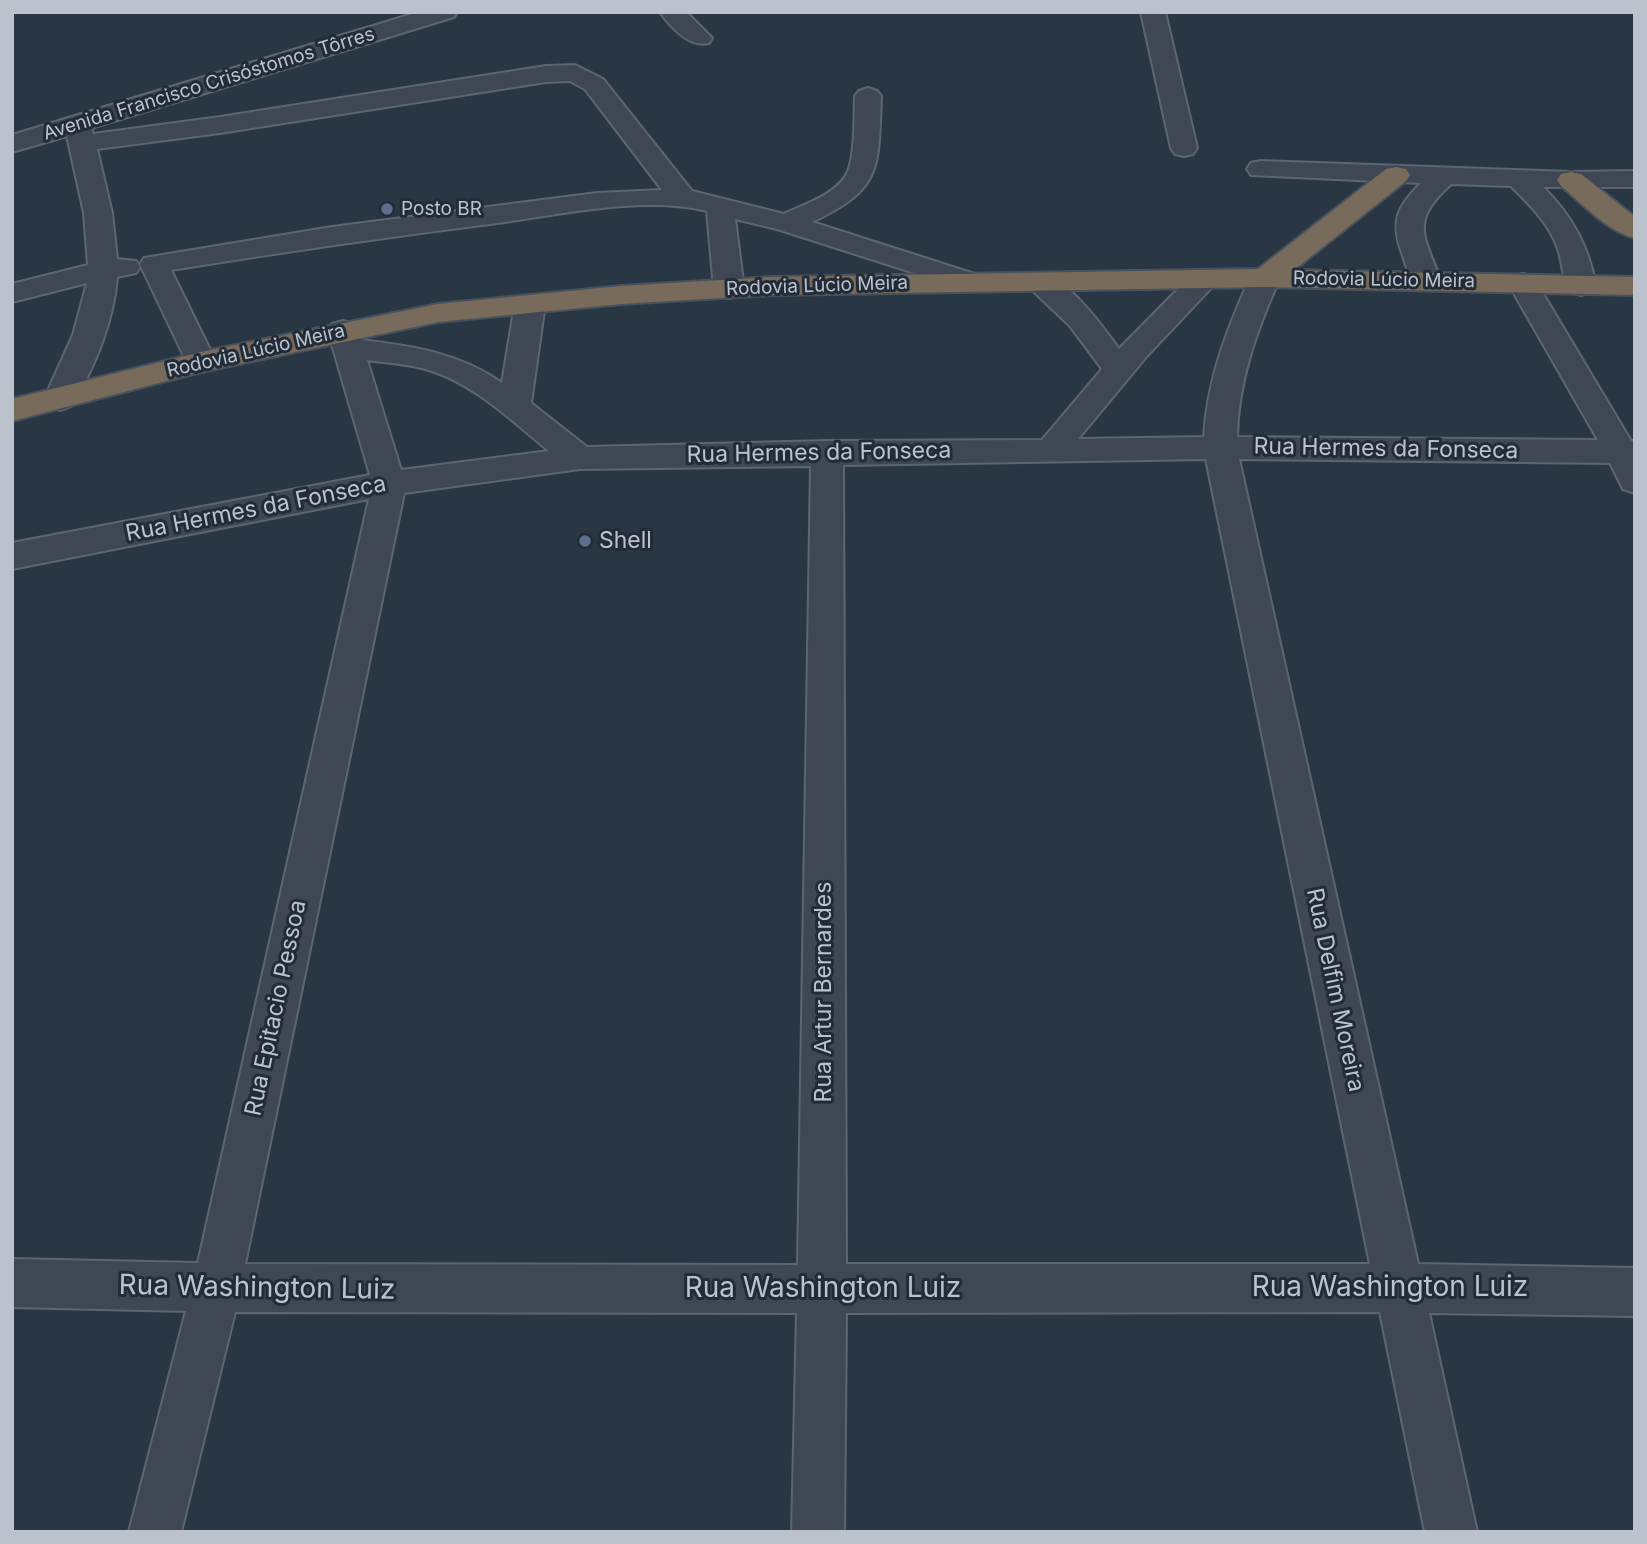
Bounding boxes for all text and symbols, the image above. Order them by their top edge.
street label: Avenida Francisco Crisóstomos Tôrres [41,23,377,145]
place label: Posto BR [401,198,482,220]
marker: Posto BR [379,201,395,217]
street label: Rodovia Lúcio Meira [1293,267,1475,293]
street label: Rodovia Lúcio Meira [726,271,908,301]
street label: Rodovia Lúcio Meira [165,319,347,383]
street label: Rua Hermes da Fonseca [1253,433,1519,465]
street label: Rua Hermes da Fonseca [686,437,952,469]
street label: Rua Hermes da Fonseca [123,470,389,548]
place label: Shell [599,527,652,555]
marker: Shell [577,533,593,549]
street label: Rua Artur Bernardes [810,882,838,1102]
street label: Rua Delfim Moreira [1300,886,1370,1094]
street label: Rua Epitacio Pessoa [240,898,312,1118]
street label: Rua Washington Luiz [118,1269,396,1307]
street label: Rua Washington Luiz [1252,1271,1528,1305]
street label: Rua Washington Luiz [685,1272,961,1306]

